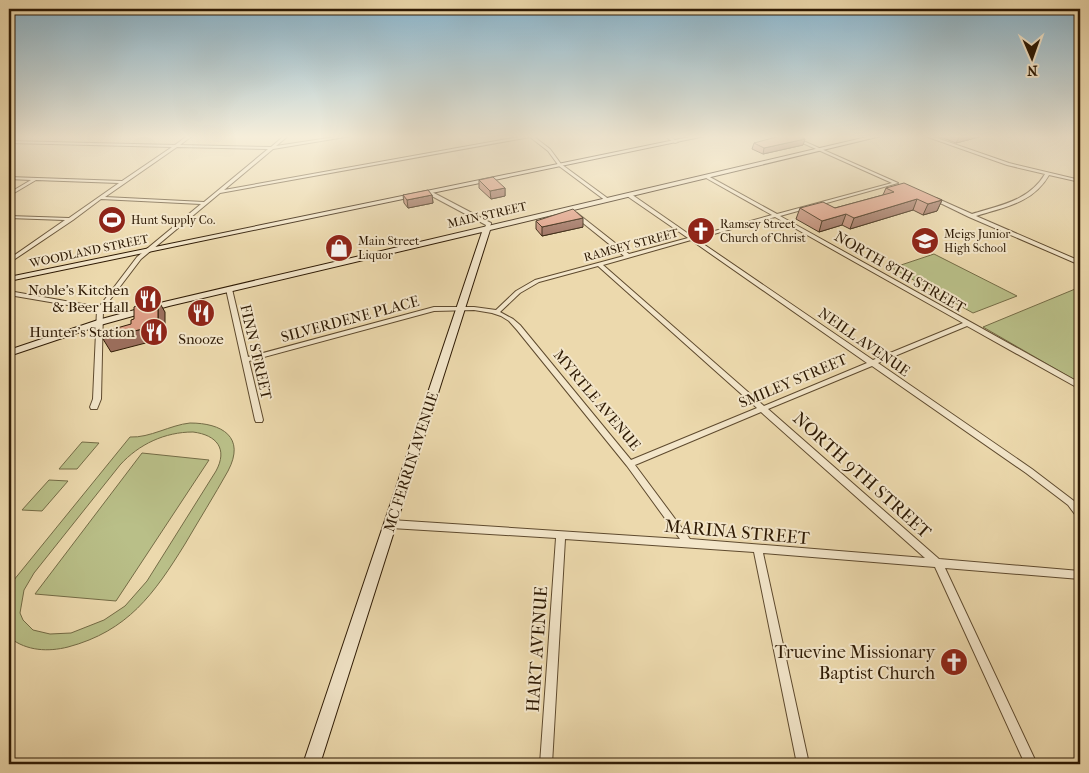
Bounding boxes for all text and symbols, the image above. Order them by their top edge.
north arrow [1006,32,1056,82]
text: N [1026,62,1038,79]
street label: MAIN STREET [446,199,529,231]
sports icon: Hunt Supply Co. [97,205,127,235]
place label: Hunt Supply Co. [131,213,215,227]
church icon: Ramsey Street Church of Christ [686,216,716,246]
place label: Ramsey Street Church of Christ [720,217,806,245]
street label: RAMSEY STREET [582,225,681,264]
school or university icon: Meigs Junior High School [910,226,940,256]
street label: NORTH 8TH STREET [831,227,970,317]
place label: Meigs Junior High School [944,227,1011,255]
street label: WOODLAND STREET [27,231,151,271]
shop icon: Main Street Liquor [324,233,354,263]
place label: Main Street Liquor [358,234,420,262]
place label: Noble’s Kitchen & Beer Hall [28,281,129,316]
restaurant icon: Noble’s Kitchen & Beer Hall [133,284,163,314]
street label: SILVERDENE PLACE [279,292,421,346]
restaurant icon: Snooze [186,298,216,328]
street label: FINN STREET [236,303,276,402]
street label: NEILL AVENUE [815,304,913,380]
restaurant icon: Hunter's Station [139,317,169,347]
place label: Hunter's Station [29,323,135,341]
place label: Snooze [178,330,224,348]
street label: MYRTLE AVENUE [550,346,644,454]
street label: SMILEY STREET [736,350,851,412]
street label: MC FERRIN AVENUE [380,390,442,534]
street label: NORTH 9TH STREET [788,408,936,543]
street label: MARINA STREET [663,516,811,549]
street label: HART AVENUE [523,585,552,713]
place label: Truevine Missionary Baptist Church [775,642,936,684]
church icon: Truevine Missionary Baptist Church [939,647,969,677]

